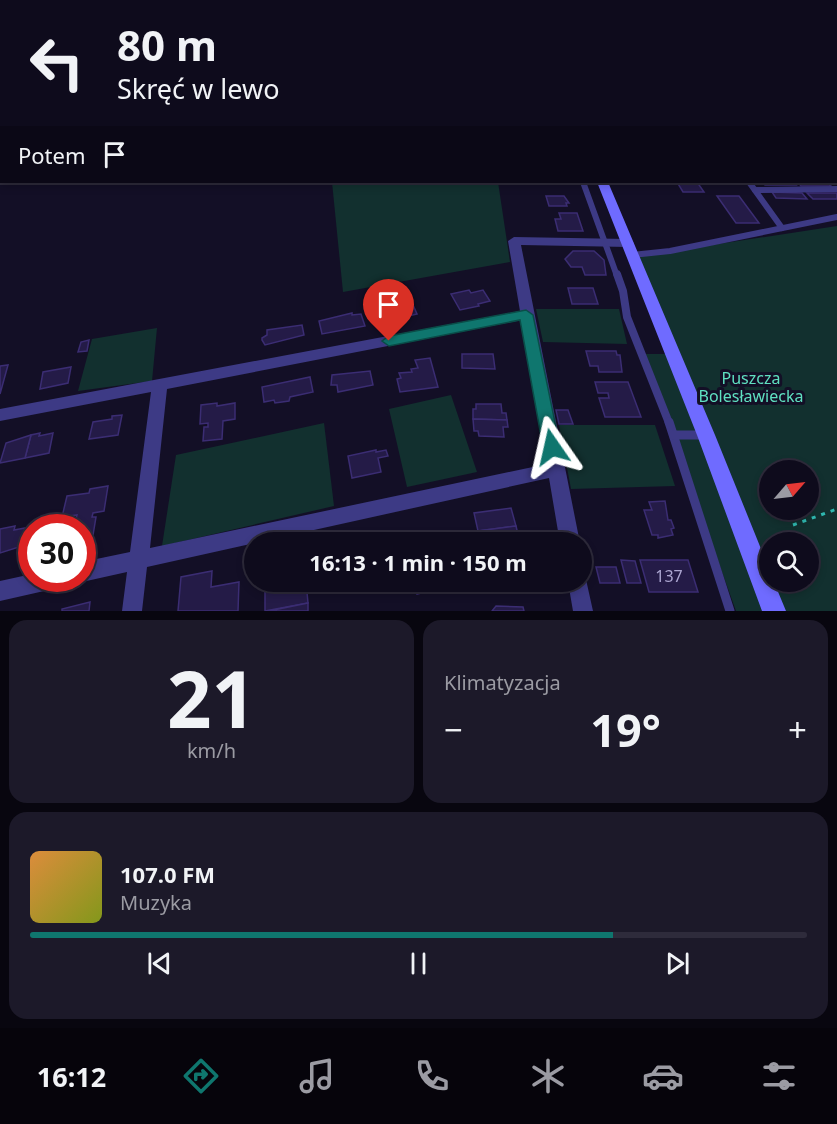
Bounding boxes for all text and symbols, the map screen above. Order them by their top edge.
text: 80 m [117,16,217,73]
icon: left [18,24,96,102]
text: Skręć w lewo [117,70,280,107]
icon: arrive [98,138,131,171]
text: Potem [18,140,86,170]
pin [363,279,414,341]
icon: arrive [372,288,405,321]
park label: Puszcza Bolesławiecka [699,367,803,407]
position arrow [520,415,584,479]
north arrow [759,460,819,520]
map controls [759,460,819,592]
speed limit sign: 30 [18,514,96,592]
button: search [759,532,819,592]
text: 16:13 · 1 min · 150 m [309,547,527,577]
house number: 137 [655,565,683,587]
text: 21 [167,645,256,751]
text: Klimatyzacja [444,669,561,696]
text: 19° [590,699,661,760]
text: − [444,707,463,752]
text: + [788,707,807,752]
text: km/h [187,737,236,764]
text: 107.0 FM [120,859,215,889]
text: Muzyka [120,889,192,916]
icon: previous [143,947,176,980]
icon: pause [402,947,435,980]
icon: next [661,947,694,980]
icon: directions [180,1055,222,1097]
icon: music [296,1055,338,1097]
icon: phone [411,1055,453,1097]
icon: climate [527,1055,569,1097]
icon: car [642,1055,684,1097]
icon: filters [758,1055,800,1097]
text: 16:12 [37,1058,106,1095]

